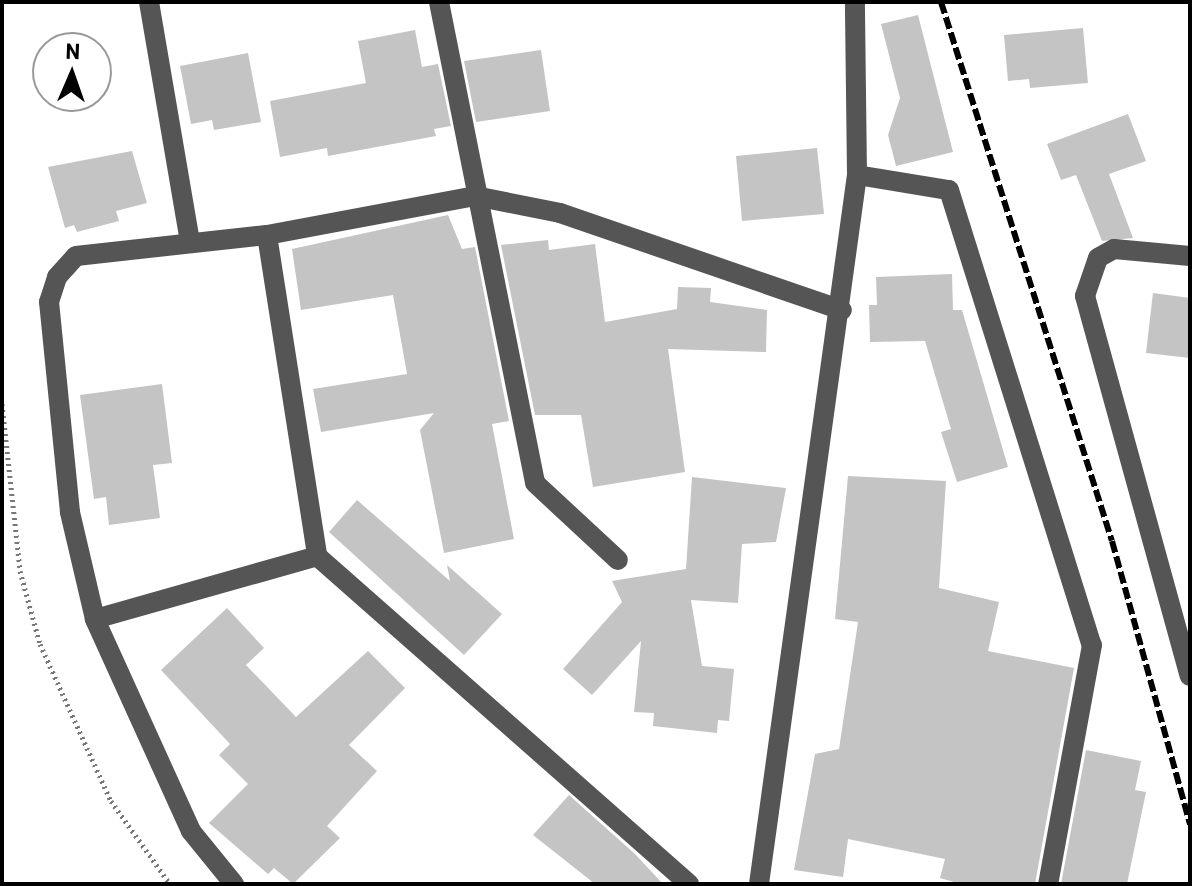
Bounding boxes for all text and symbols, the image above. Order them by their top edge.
north arrow [32,32,112,112]
text: N [65,37,81,63]

